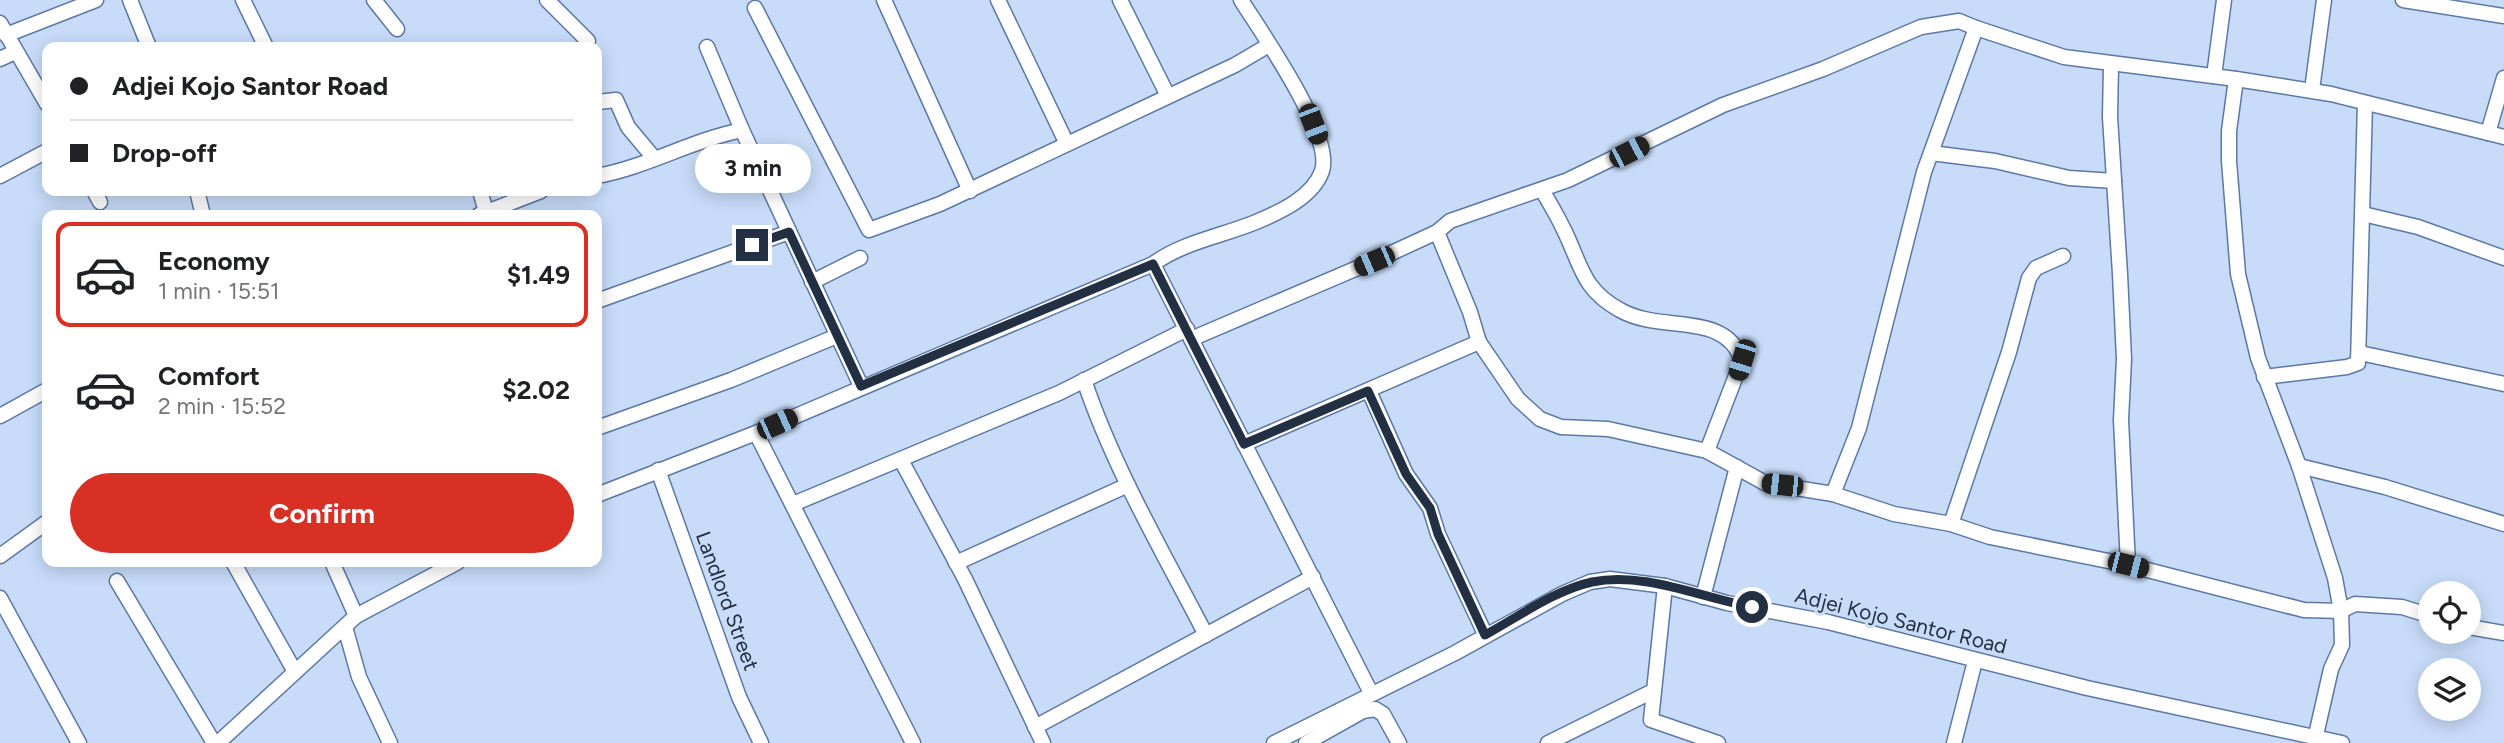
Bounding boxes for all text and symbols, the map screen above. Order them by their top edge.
text: Adjei Kojo Santor Road [112,70,388,102]
car [1296,101,1331,147]
car [1606,133,1653,171]
text: Drop-off [112,137,217,169]
callout: 3 min [694,144,810,192]
text: 3 min [724,154,782,182]
route end [736,229,768,261]
icon: car [74,243,137,306]
car [1351,243,1398,279]
text: Economy [158,245,270,277]
text: $1.49 [507,259,570,291]
text: 1 min · 15:51 [158,277,279,305]
car [1726,337,1759,383]
icon: car [74,358,137,421]
text: Comfort [158,360,260,392]
text: $2.02 [502,374,570,406]
text: 2 min · 15:52 [158,392,286,420]
car [754,406,801,442]
car [1761,472,1804,498]
button: Confirm [70,473,574,553]
street label: Landlord Street [691,528,764,674]
car [2106,550,2151,580]
map controls [2418,581,2481,721]
button: locate [2418,581,2481,644]
street label: Adjei Kojo Santor Road [1793,582,2010,659]
route start [1736,591,1768,623]
button: layers [2418,658,2481,721]

